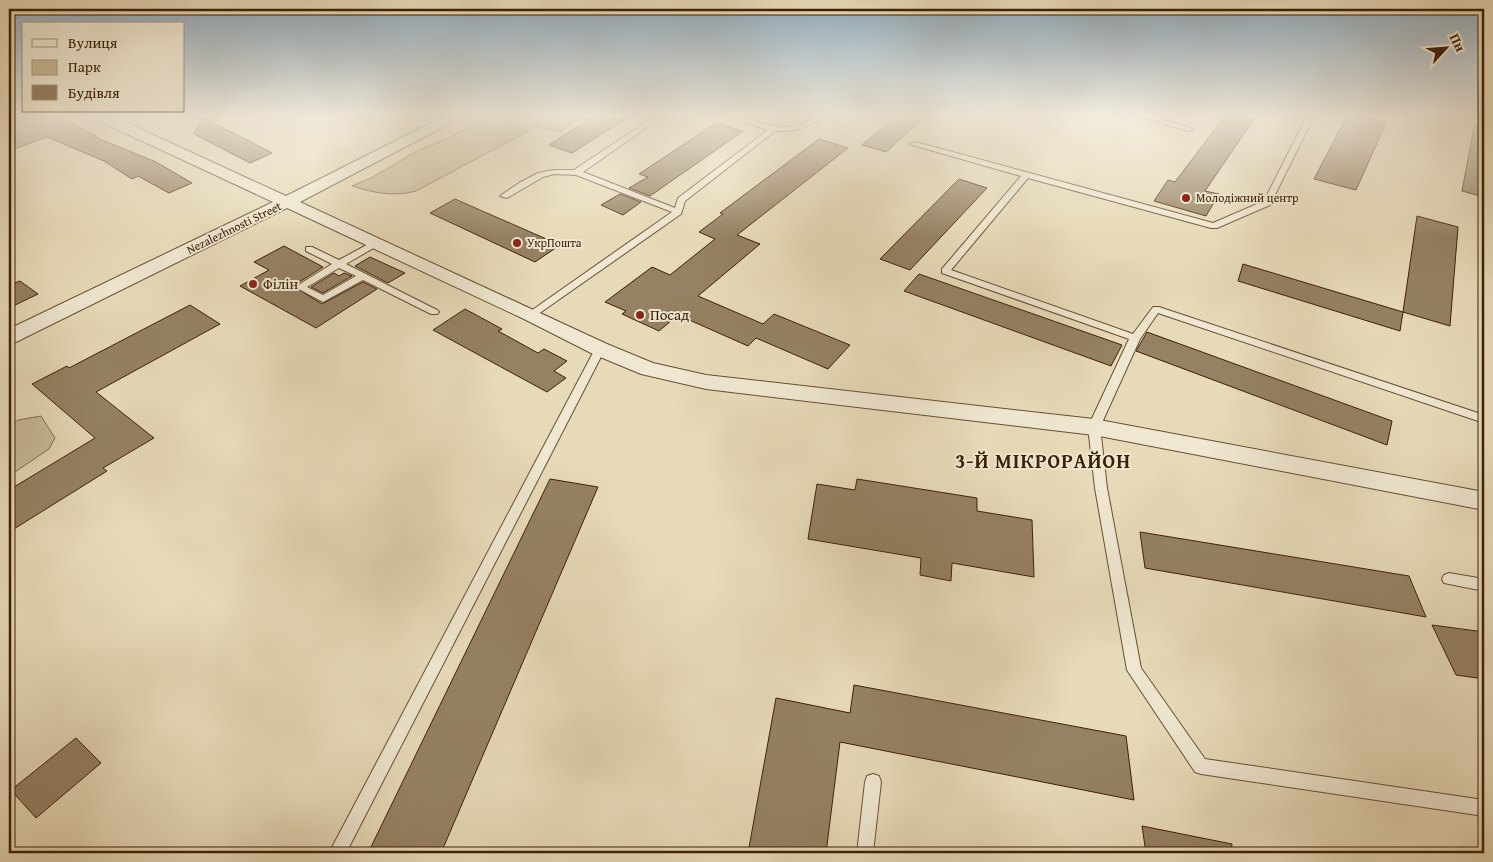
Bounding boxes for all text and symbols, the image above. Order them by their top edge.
legend [22,22,185,112]
north arrow [1420,22,1470,72]
text: Пн [1445,30,1471,55]
text: Вулиця [68,32,118,53]
text: Парк [68,56,101,77]
text: Будівля [68,82,120,103]
place label: Молодіжний центр [1196,189,1299,206]
marker: Молодіжний центр [1180,192,1192,204]
street label: Nezalezhnosti Street [183,197,285,258]
place label: УкрПошта [527,234,582,251]
marker: УкрПошта [511,237,523,249]
place label: Філін [263,273,298,294]
marker: Філін [247,278,259,290]
place label: Посад [650,304,689,325]
marker: Посад [634,309,646,321]
district label: 3-Й МІКРОРАЙОН [955,446,1131,475]

